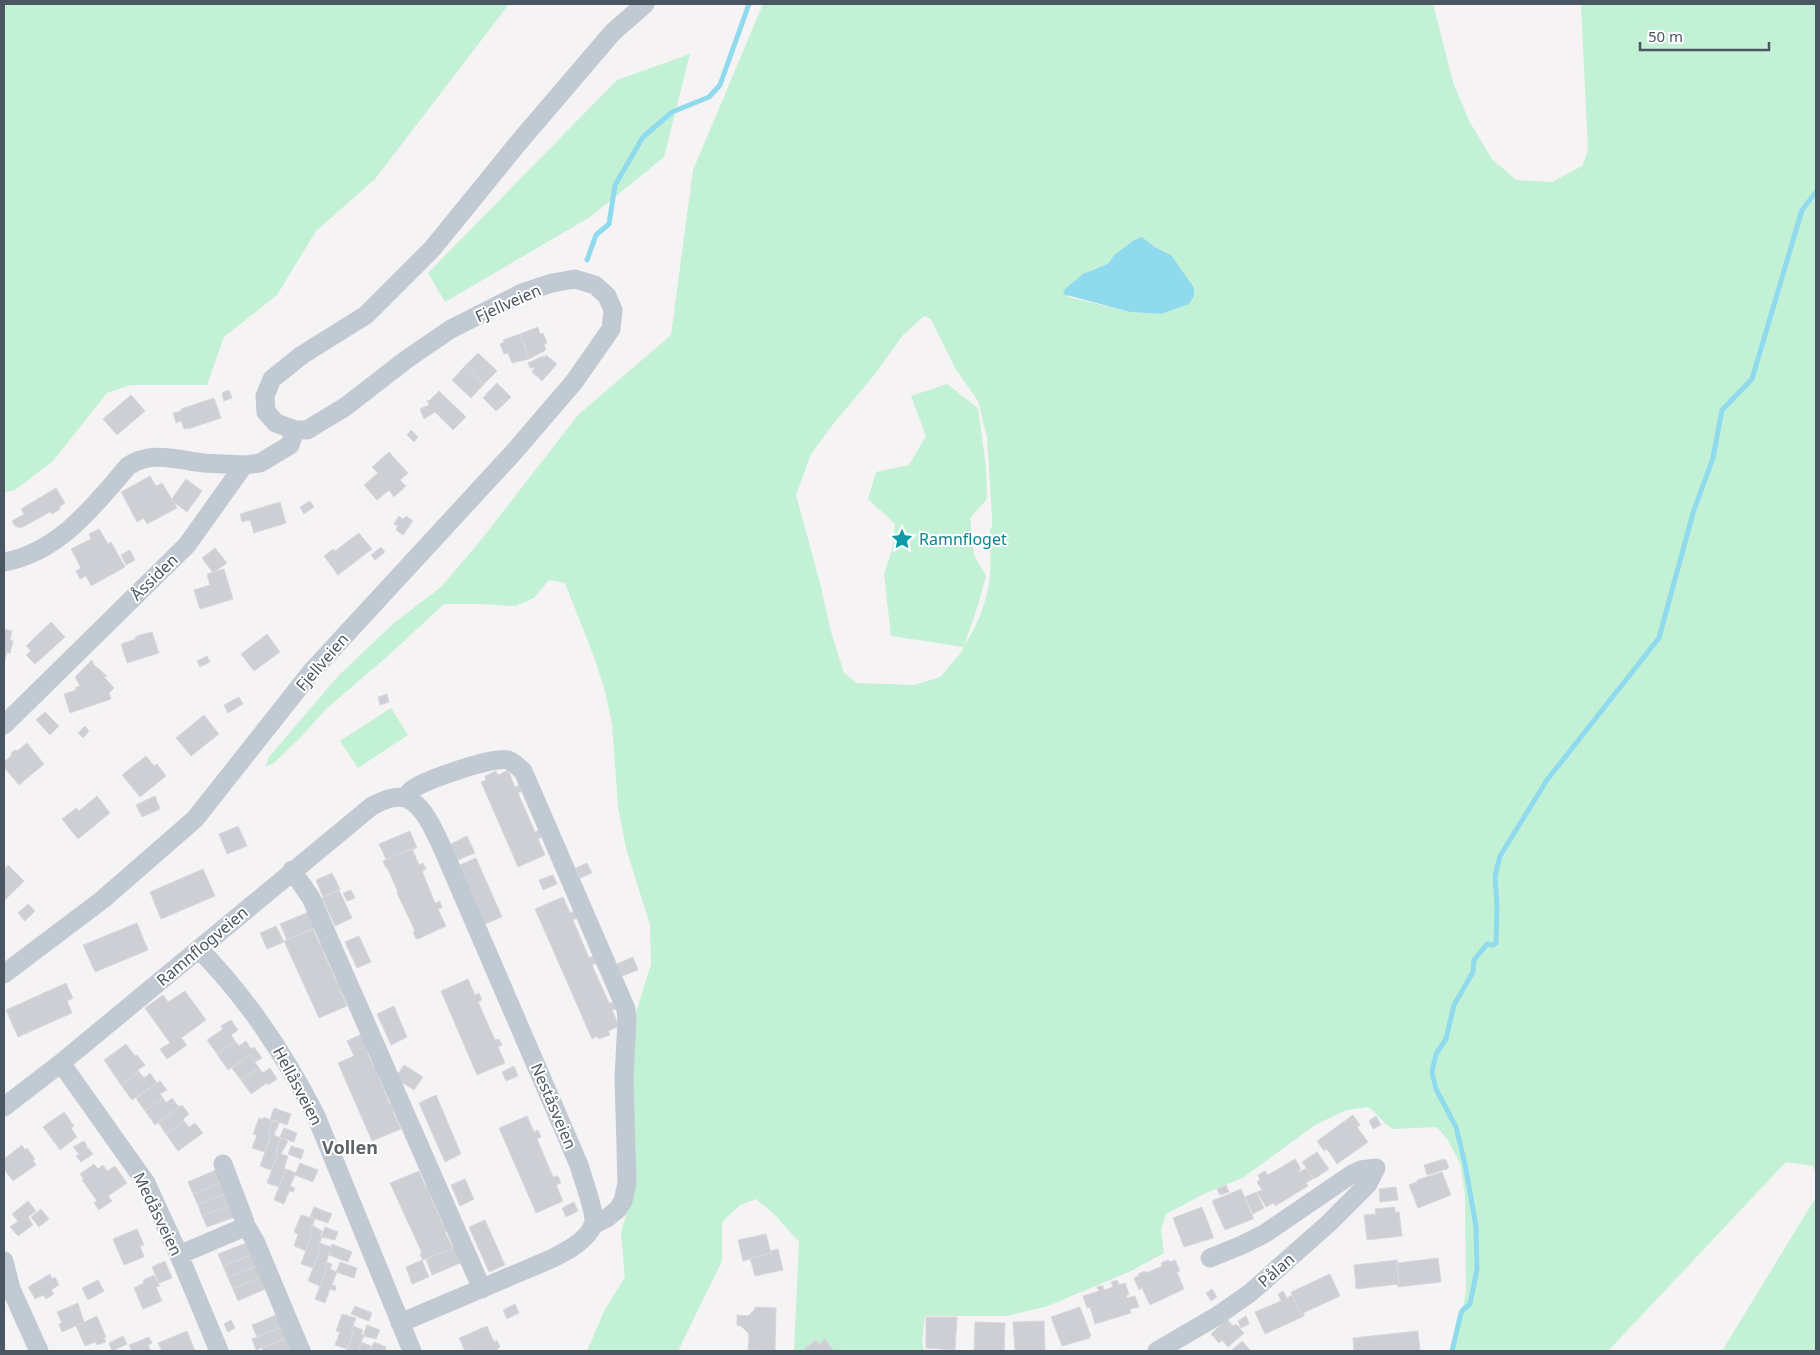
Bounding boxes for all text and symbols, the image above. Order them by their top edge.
scale bar [1640,20,1769,52]
text: 50 m [1648,26,1683,46]
street label: Fjellveien [472,279,544,327]
place icon: Ramnfloget [889,526,915,552]
place label: Ramnfloget [919,528,1007,550]
street label: Åssiden [125,549,183,605]
street label: Fjellveien [291,628,353,696]
street label: Ramnflogveien [152,901,252,991]
street label: Hellåsveien [268,1043,328,1129]
street label: Neståsveien [526,1060,582,1152]
district label: Vollen [322,1135,378,1159]
street label: Medåsveien [128,1169,188,1259]
street label: Pålan [1253,1248,1299,1292]

